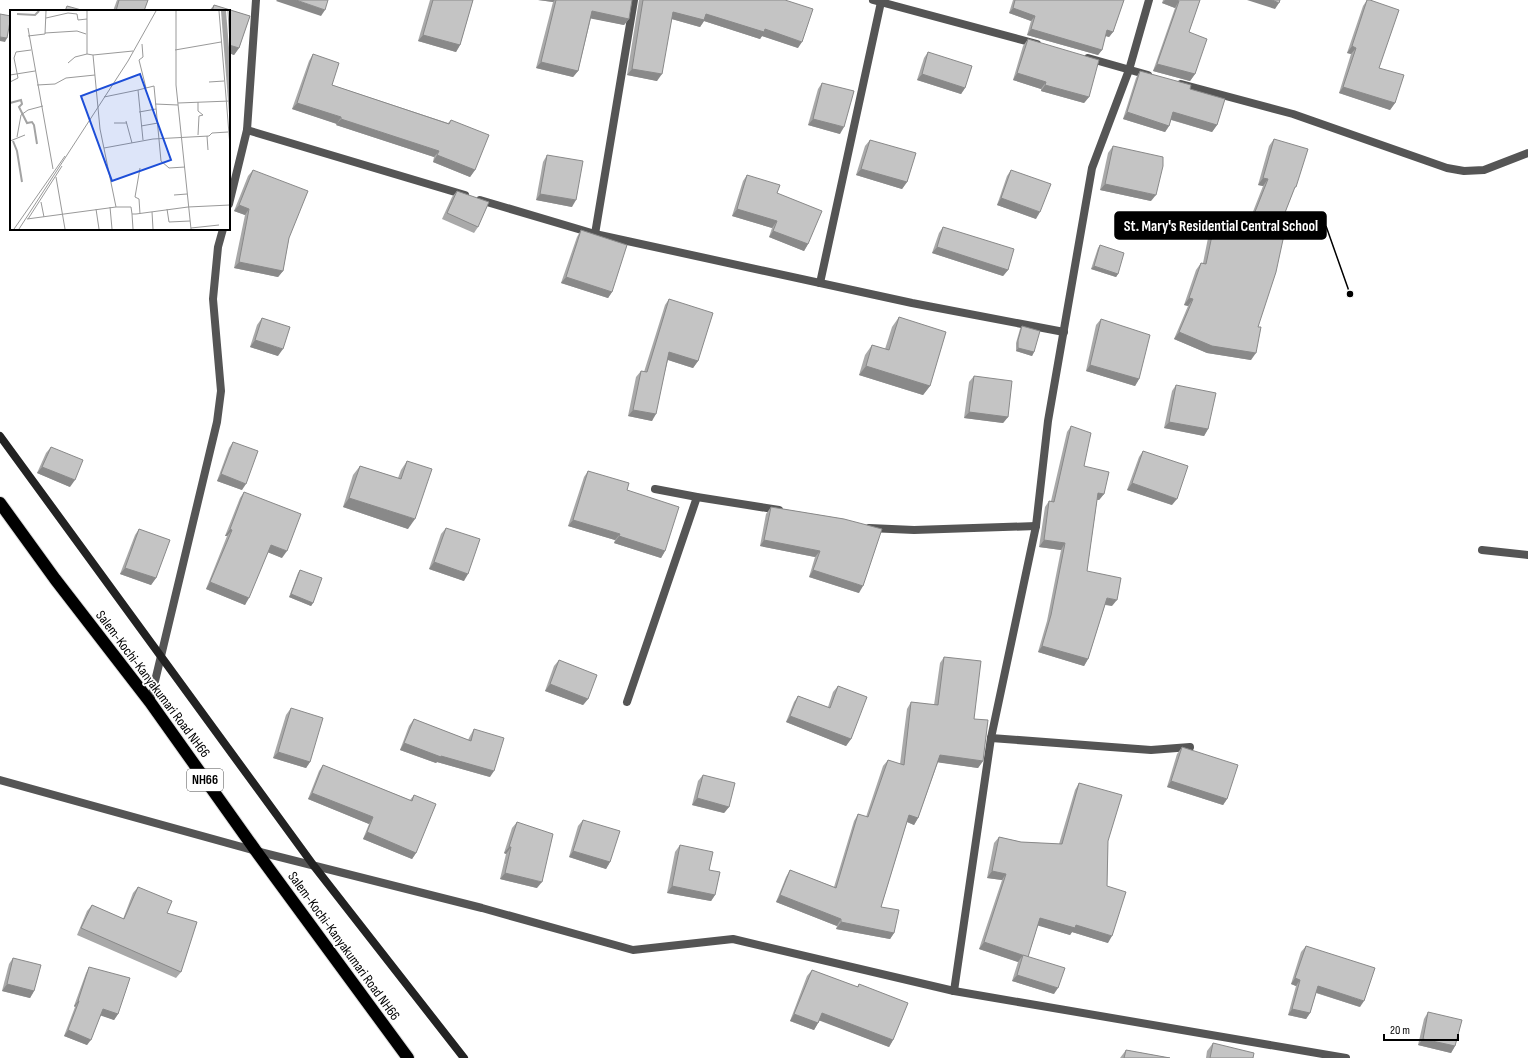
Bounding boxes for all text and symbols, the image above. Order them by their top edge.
inset map [10,10,230,230]
callout: St. Mary's Residential Central School [1115,212,1326,239]
text: St. Mary's Residential Central School [1124,217,1318,236]
street label: Salem-Kochi-Kanyakumari Road NH66 [92,607,214,761]
road number: NH66 [187,769,223,791]
street label: Salem-Kochi-Kanyakumari Road NH66 [284,868,404,1024]
scale bar [1384,1016,1458,1042]
text: 20 m [1390,1023,1410,1038]

